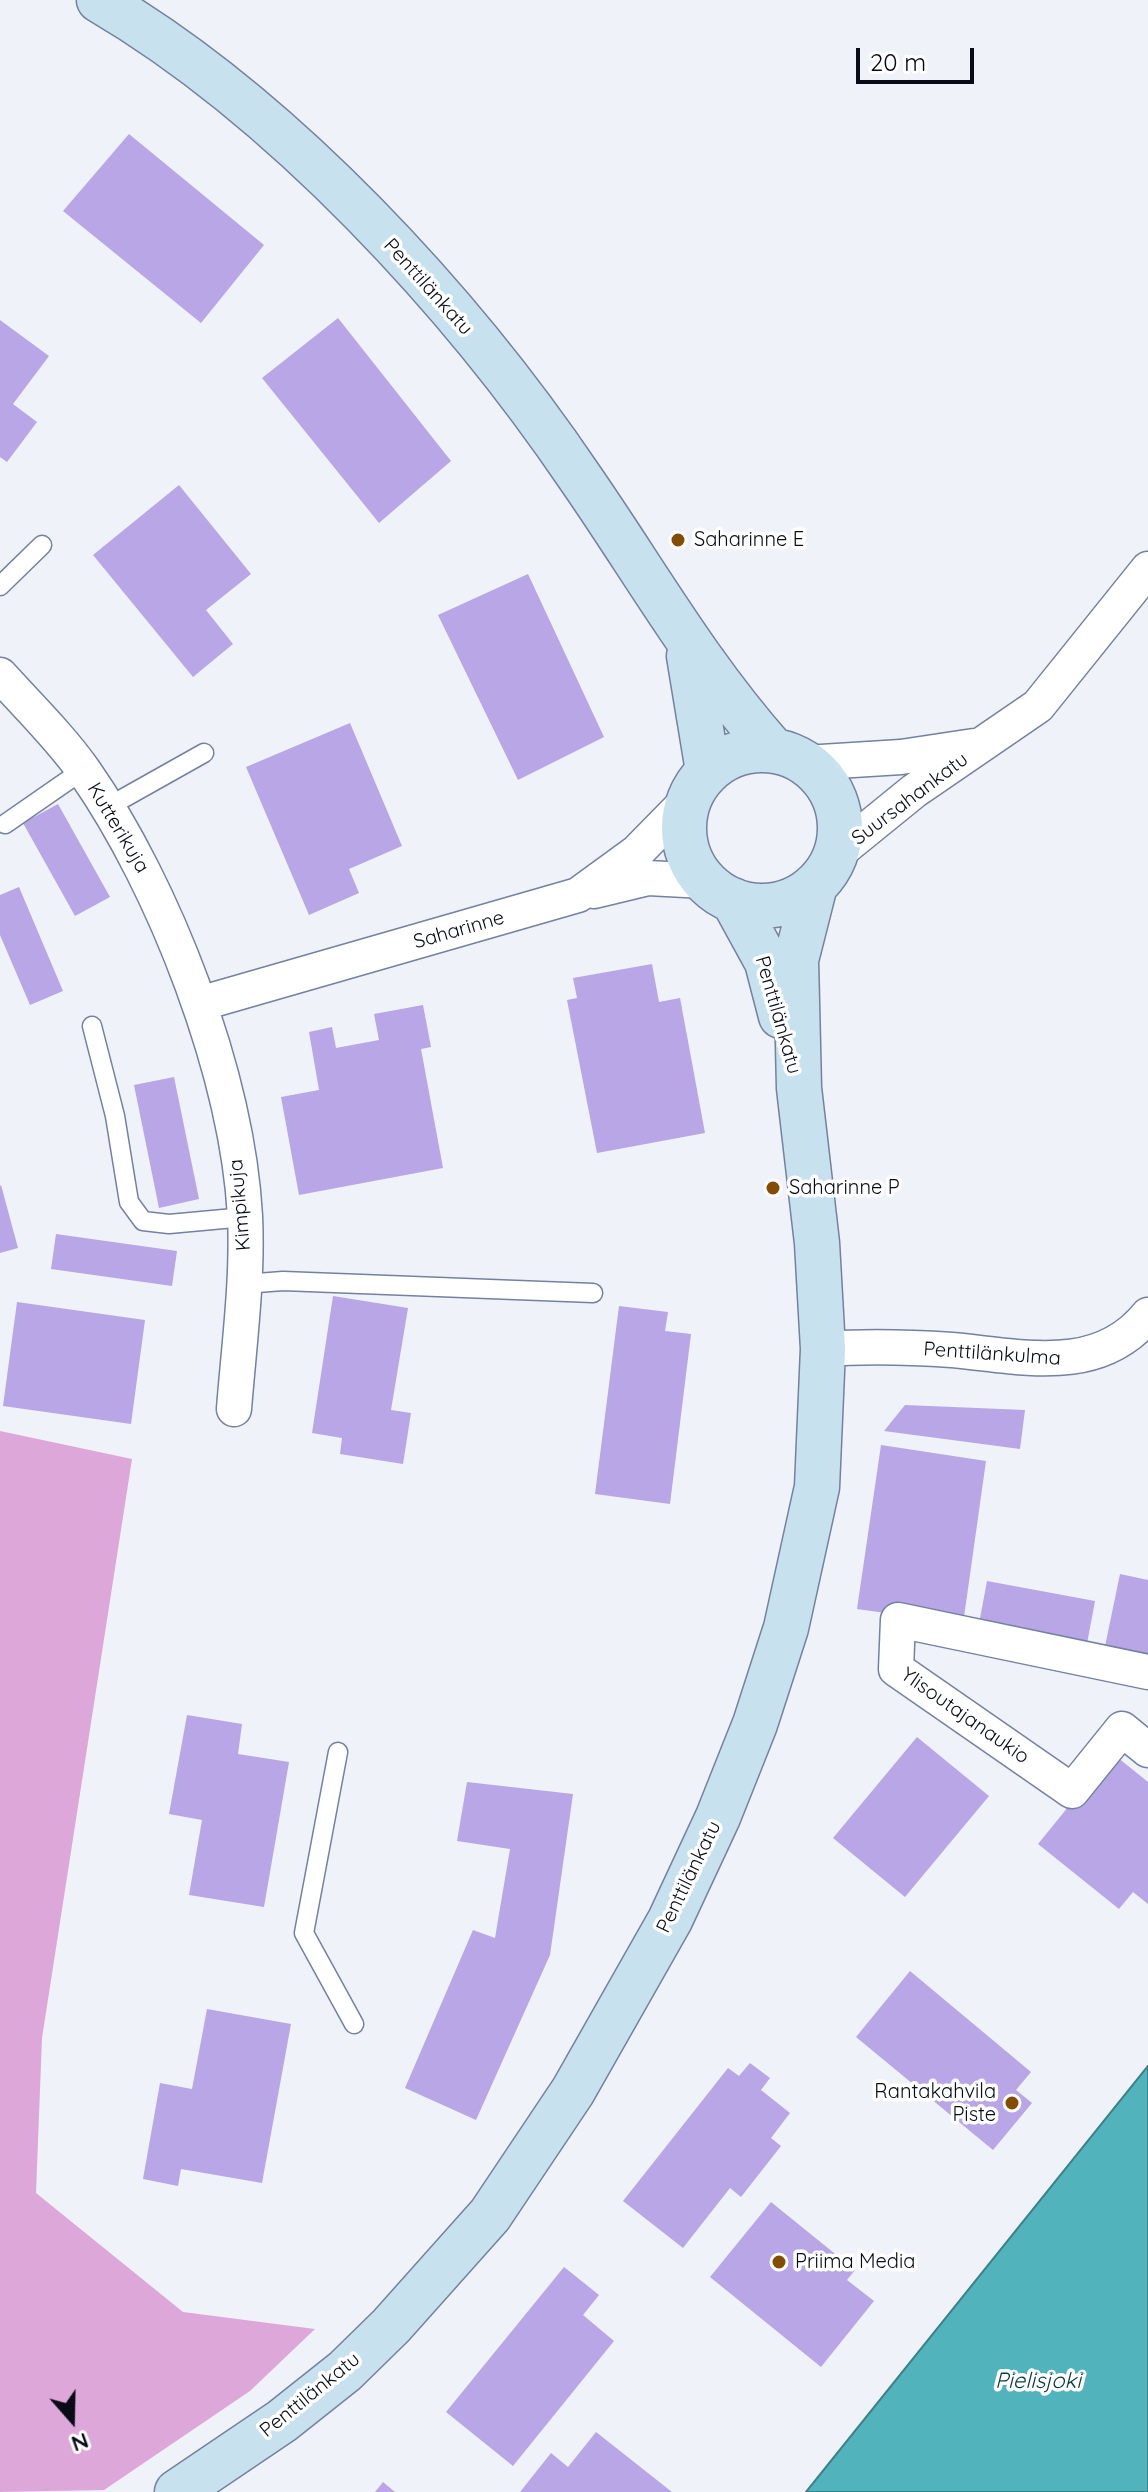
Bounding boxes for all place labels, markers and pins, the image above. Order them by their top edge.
place label: Saharinne E [694,528,804,552]
marker: Saharinne E [669,531,687,549]
place label: Saharinne P [789,1176,900,1200]
marker: Saharinne P [764,1179,782,1197]
place label: Rantakahvila Piste [874,2080,996,2127]
marker: Rantakahvila Piste [1003,2094,1021,2112]
place label: Priima Media [795,2250,915,2274]
marker: Priima Media [770,2253,788,2271]

